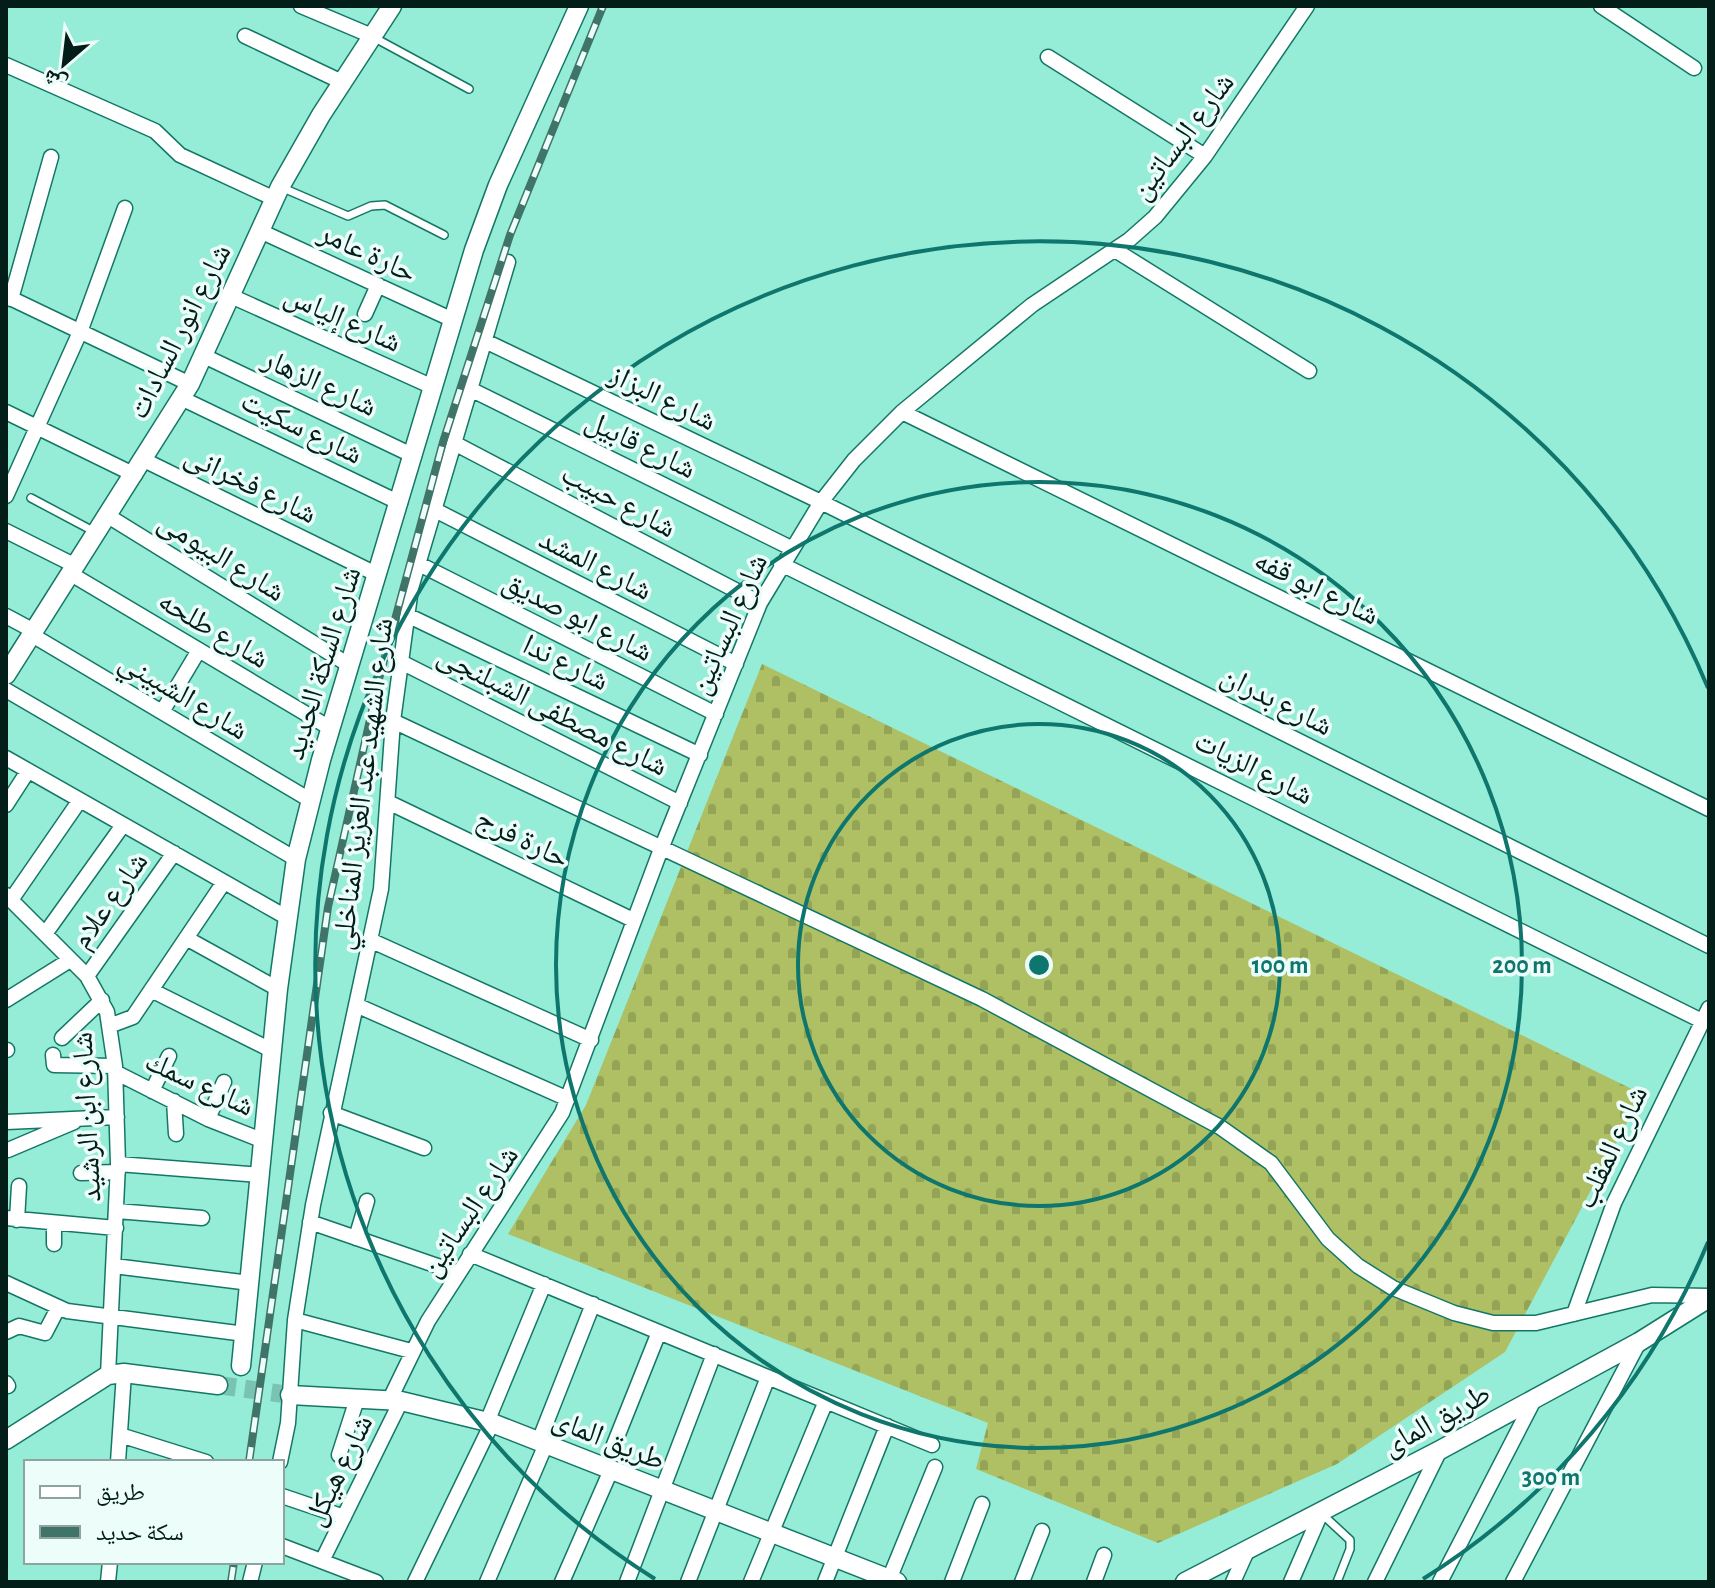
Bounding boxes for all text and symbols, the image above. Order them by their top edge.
north arrow [24,24,104,104]
text: ش [40,64,71,96]
street label: شارع البساتين [1126,68,1242,207]
street label: حارة عامر [313,217,421,288]
street label: شارع انور السادات [123,239,239,425]
street label: شارع إلياس [278,280,405,361]
street label: شارع الزهار [256,343,381,425]
street label: شارع البزاز [602,359,721,439]
street label: شارع سكيت [235,386,367,473]
street label: شارع قابيل [579,405,701,487]
street label: شارع فخرانى [179,440,321,532]
street label: شارع حبيب [555,458,681,546]
street label: شارع البيومى [151,506,290,610]
street label: شارع المشد [533,524,657,609]
street label: شارع ابو قفه [1248,545,1383,633]
street label: شارع البساتين [685,550,776,700]
street label: شارع السكة الحديد [279,563,369,764]
street label: شارع ابو صديق [496,566,657,670]
street label: شارع طلحه [152,585,274,677]
street label: شارع الشهيد عبد العزيز المناخلي [328,616,406,953]
street label: شارع ندا [517,629,613,699]
street label: شارع مصطفى الشبلنجى [431,640,672,785]
street label: شارع الشبيني [110,646,253,752]
street label: شارع بدران [1215,660,1337,744]
street label: شارع الزيات [1188,725,1318,813]
street label: حارة فرج [470,804,574,877]
street label: شارع علام [66,847,156,956]
centre of rings [1025,951,1053,979]
text: 100 m [1252,954,1308,978]
text: 200 m [1492,954,1552,978]
street label: شارع ابن الرشيد [68,1031,109,1203]
street label: شارع سمك [139,1046,259,1125]
street label: شارع المقلب [1571,1082,1656,1215]
street label: شارع البساتين [415,1141,527,1284]
street label: طريق الماى [1377,1378,1497,1463]
street label: طريق الماى [547,1404,669,1478]
street label: شارع هيكل [299,1410,381,1532]
legend [24,1460,284,1564]
text: 300 m [1522,1466,1580,1490]
text: طريق [96,1481,145,1506]
text: سكة حديد [96,1521,184,1545]

